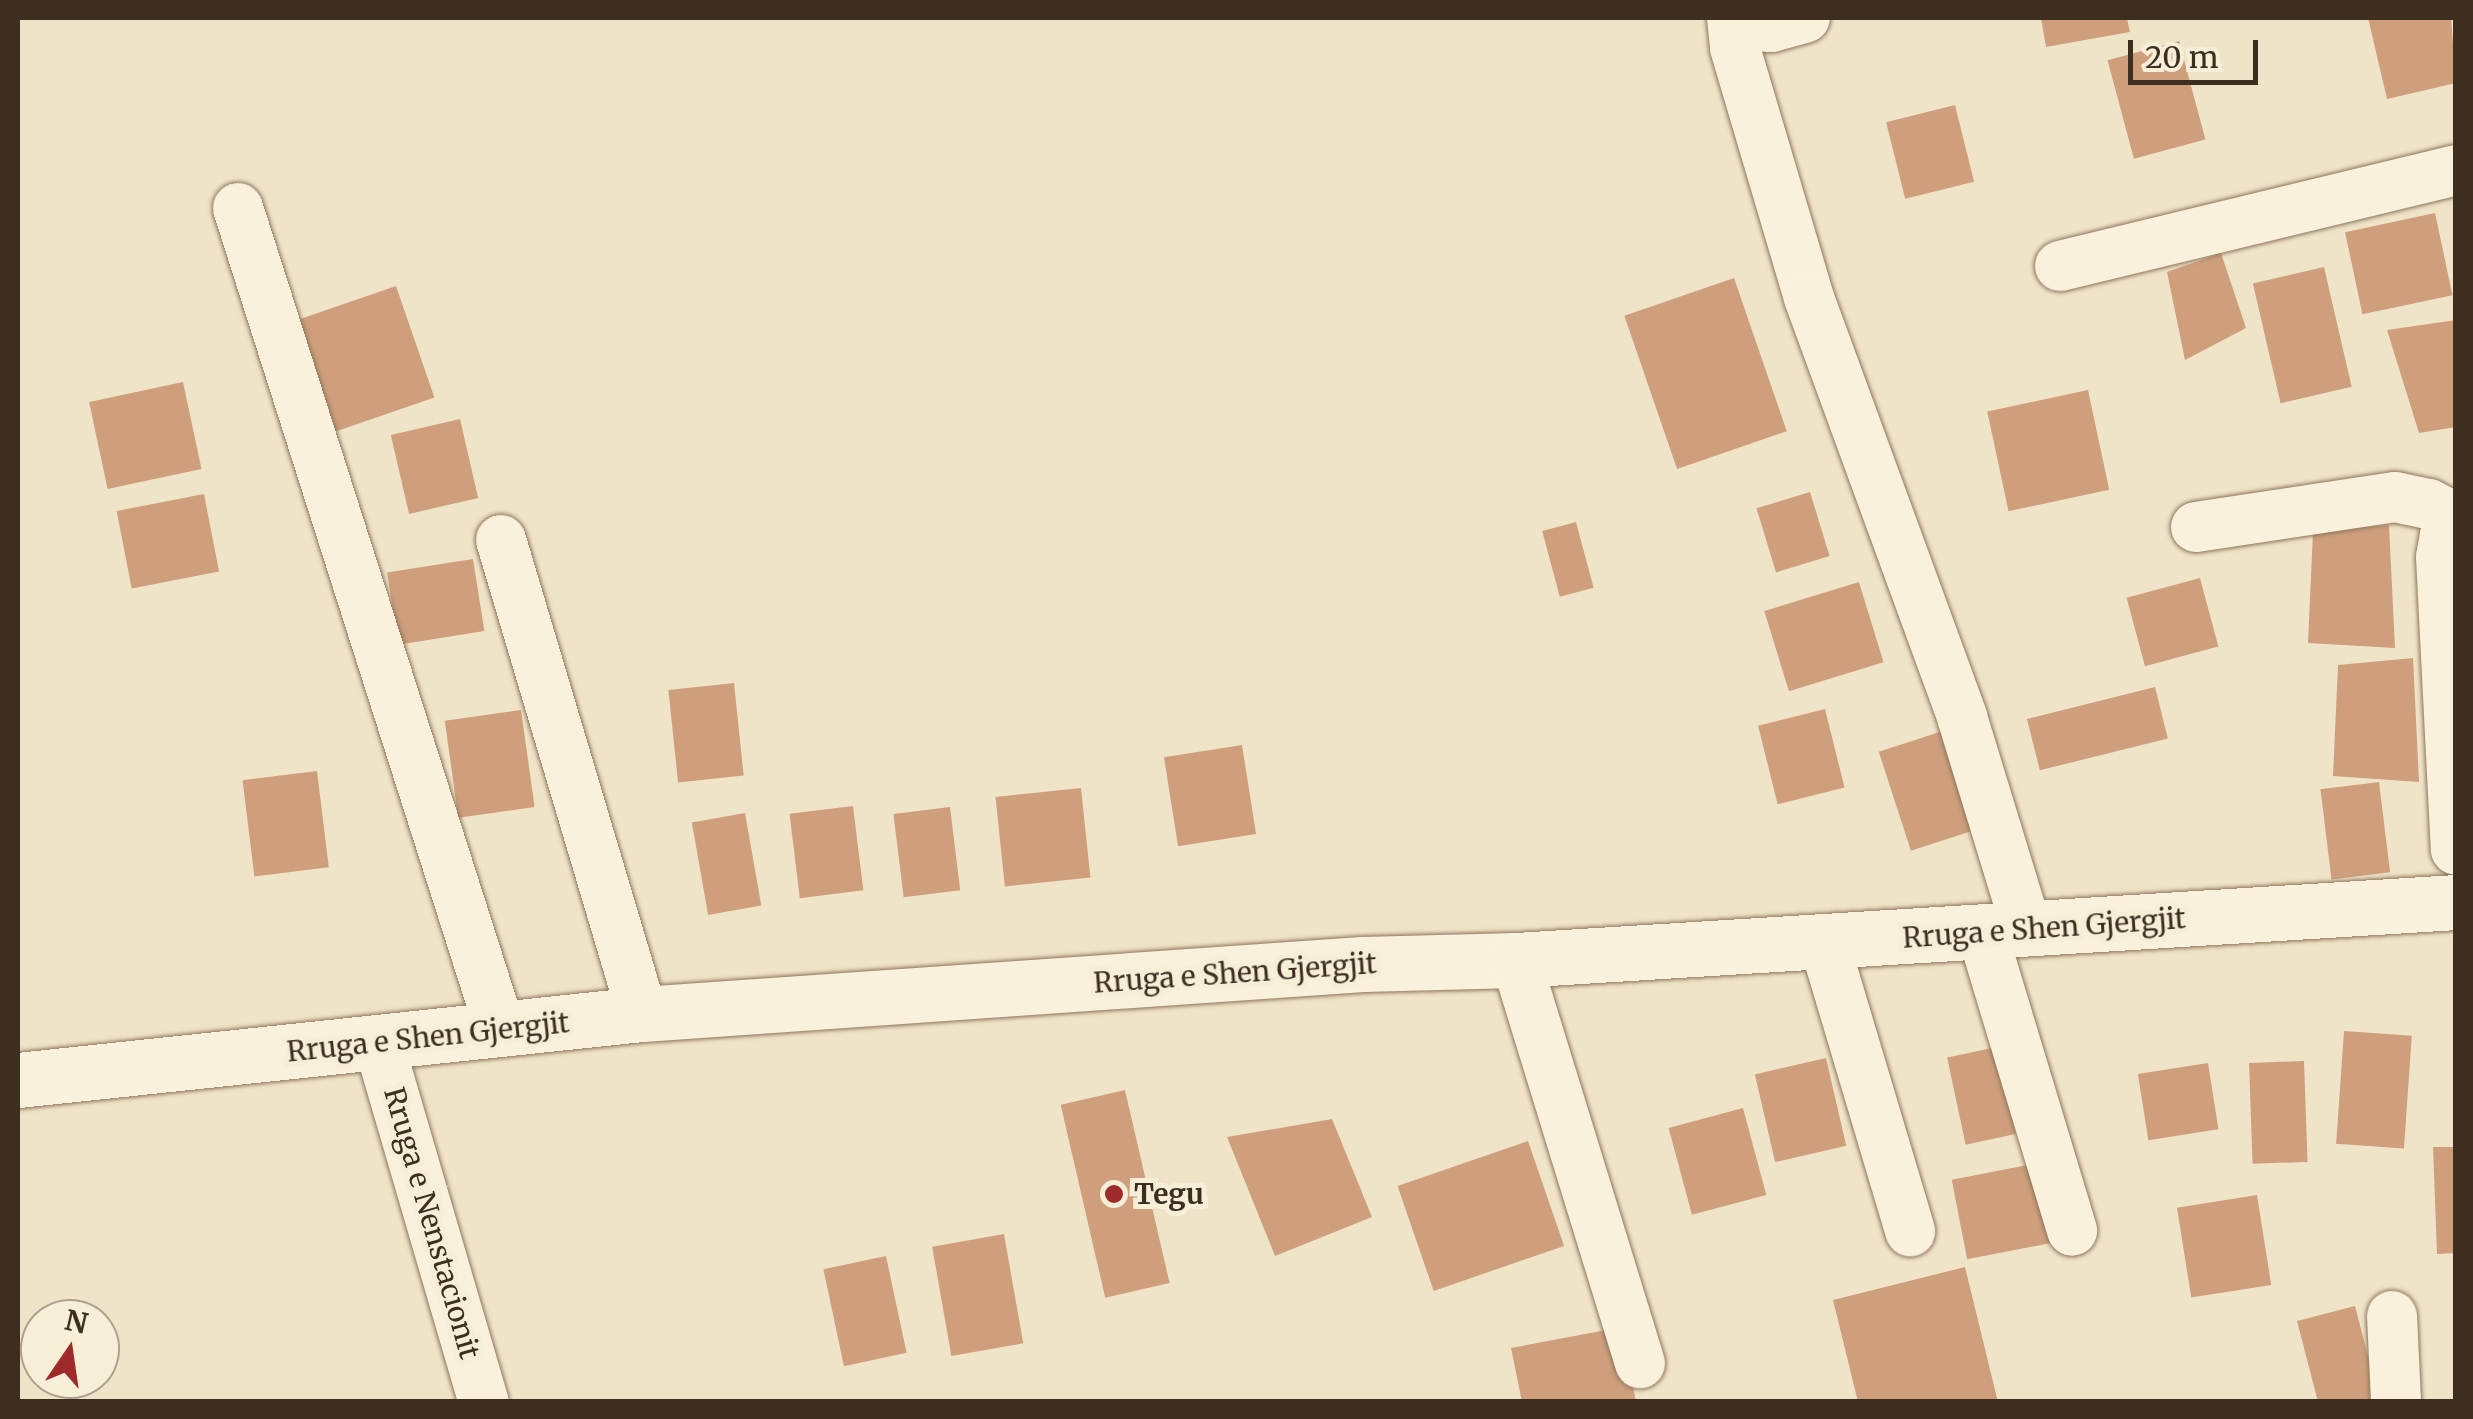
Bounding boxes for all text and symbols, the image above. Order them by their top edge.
scale bar [2133,20,2263,82]
text: 20 m [2145,38,2218,76]
street label: Rruga e Shen Gjergjit [1901,901,2187,955]
street label: Rruga e Shen Gjergjit [1092,946,1378,1000]
street label: Rruga e Shen Gjergjit [285,1005,571,1069]
street label: Rruga e Nenstacionit [377,1083,487,1363]
place label: Tegu [1134,1177,1204,1211]
marker: Tegu [1103,1183,1125,1205]
north arrow [20,1299,120,1399]
text: N [61,1302,91,1342]

